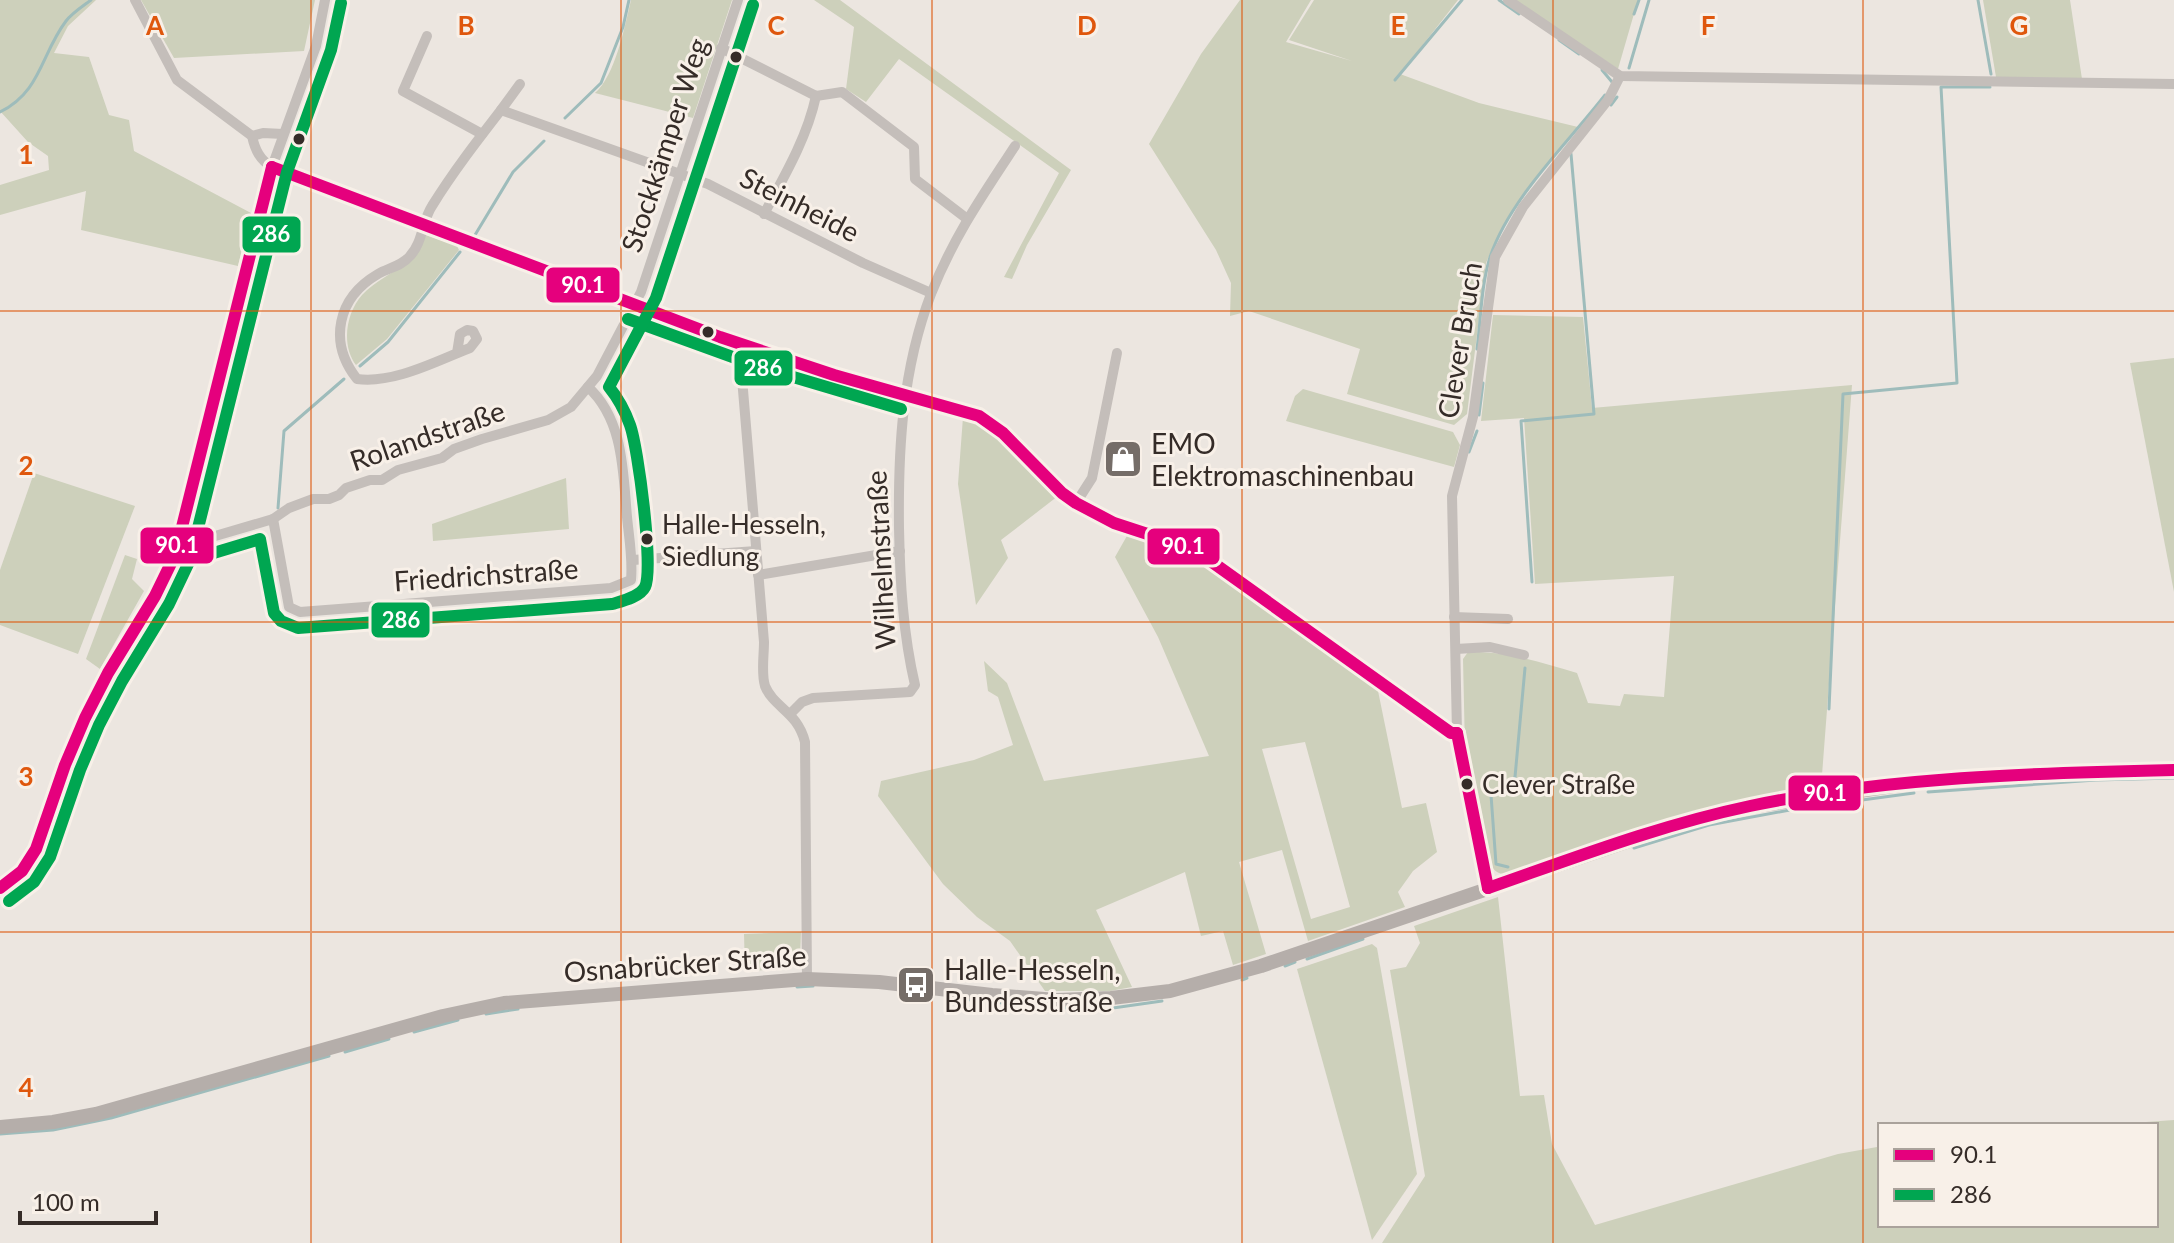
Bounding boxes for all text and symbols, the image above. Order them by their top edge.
text: A [145,9,165,41]
text: B [457,9,475,41]
text: C [767,9,785,41]
text: D [1077,9,1097,41]
text: E [1391,9,1405,41]
text: F [1701,9,1715,41]
text: G [2010,9,2028,41]
street label: Stockkämper Weg [613,34,715,256]
unlabelled marker [728,49,744,65]
unlabelled marker [291,131,307,147]
text: 1 [18,138,34,170]
street label: Steinheide [735,160,865,248]
line badge: 286 [241,215,302,254]
text: 286 [252,220,290,247]
street label: Clever Bruch [1430,259,1488,421]
line badge: 90.1 [545,266,621,304]
text: 90.1 [561,271,605,298]
unlabelled marker [700,324,716,340]
line badge: 286 [733,349,794,387]
text: 286 [744,354,782,381]
street label: Rolandstraße [345,393,509,477]
place label: EMO Elektromaschinenbau [1151,426,1414,492]
shop icon: EMO Elektromaschinenbau [1102,438,1144,480]
text: 2 [18,449,34,481]
street label: Wilhelmstraße [858,470,902,650]
place label: Halle-Hesseln, Siedlung [662,508,826,572]
line badge: 90.1 [139,526,215,565]
line badge: 90.1 [1146,527,1221,566]
text: 90.1 [155,531,199,558]
marker: Halle-Hesseln, Siedlung [639,531,655,547]
text: 90.1 [1161,532,1205,559]
street label: Friedrichstraße [393,551,579,597]
line badge: 286 [370,601,431,639]
text: 286 [382,606,420,633]
text: 3 [18,760,34,792]
place label: Clever Straße [1482,768,1635,800]
line badge: 90.1 [1787,774,1862,812]
marker: Clever Straße [1459,776,1475,792]
text: 90.1 [1803,779,1847,806]
street label: Osnabrücker Straße [563,938,807,988]
place label: Halle-Hesseln, Bundesstraße [944,952,1121,1018]
bus stop icon: Halle-Hesseln, Bundesstraße [895,964,937,1006]
text: 4 [18,1071,34,1103]
legend [1878,1123,2158,1227]
text: 90.1 [1950,1139,1997,1168]
scale bar [20,1175,156,1225]
text: 286 [1950,1179,1992,1208]
text: 100 m [32,1187,100,1216]

